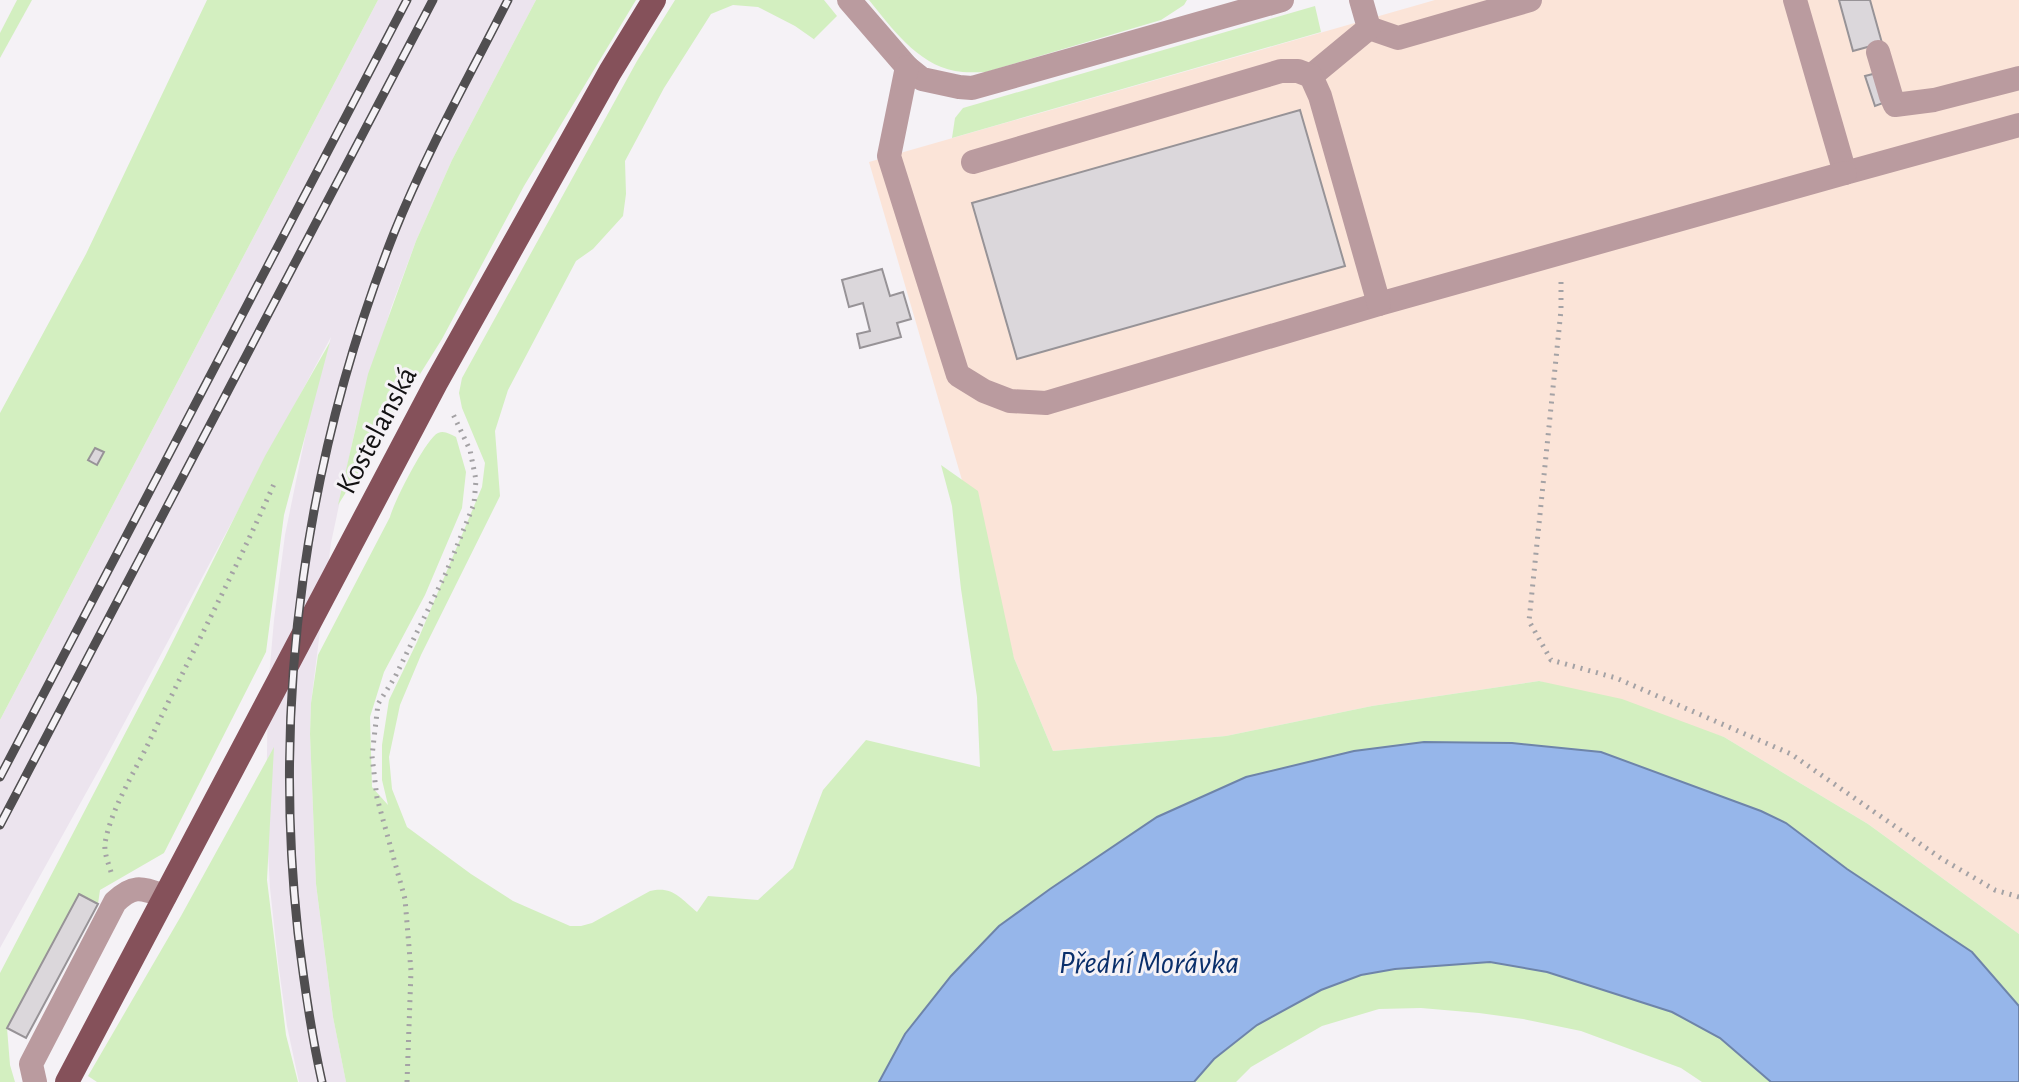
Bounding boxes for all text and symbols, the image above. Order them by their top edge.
street label: Kostelanská [331,362,423,499]
water label: Přední Morávka [1059,947,1239,979]

